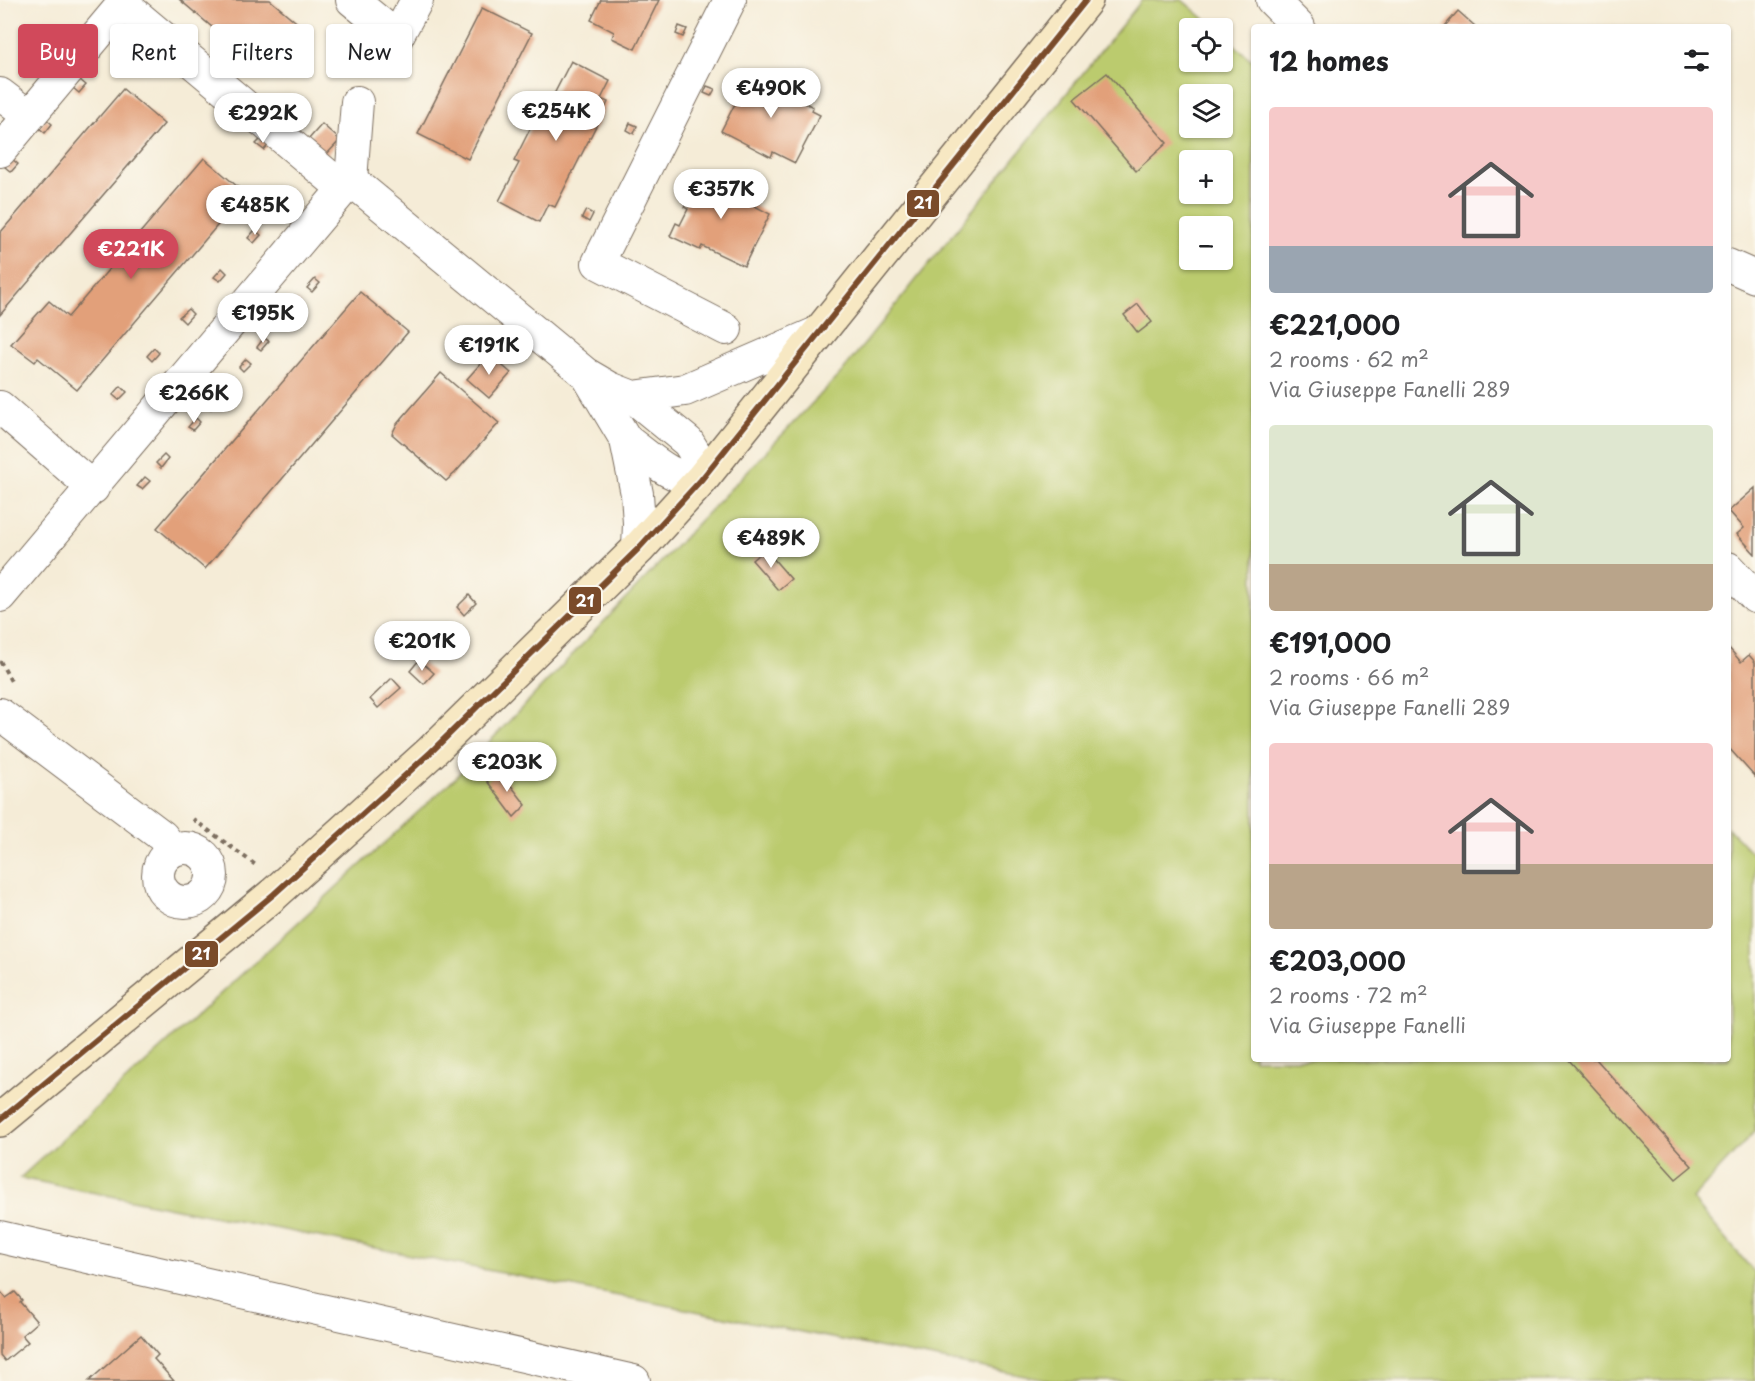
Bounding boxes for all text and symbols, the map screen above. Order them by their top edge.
map controls [1179,18,1233,270]
button: locate [1179,18,1233,72]
chip: Buy [18,24,98,78]
chip: Rent [110,24,198,78]
chip: Filters [210,24,314,78]
chip: New [326,24,412,78]
text: 12 homes [1269,41,1389,80]
icon: filters [1680,44,1713,77]
pin: €490K [729,68,813,119]
text: €490K [736,72,806,102]
button: layers [1179,84,1233,138]
pin: €254K [514,91,598,142]
pin: €292K [221,93,305,144]
text: €254K [521,95,591,125]
text: €292K [228,97,298,127]
icon: home [1437,146,1545,254]
button: + [1179,150,1233,204]
pin: €357K [679,169,763,220]
text: €357K [687,173,755,203]
pin: €485K [213,185,297,236]
text: €485K [220,189,290,219]
line badge: 21 [906,189,940,218]
text: 21 [914,190,933,214]
button: − [1179,216,1233,270]
pin: €221K [89,229,173,280]
text: €221K [97,233,165,263]
pin: €195K [221,293,305,344]
text: €195K [231,297,295,327]
text: €221,000 [1269,305,1400,344]
pin: €191K [447,325,531,376]
text: €191K [458,329,520,359]
text: 2 rooms · 62 m² [1269,344,1429,374]
pin: €266K [152,373,236,424]
text: Via Giuseppe Fanelli 289 [1269,374,1510,404]
text: €266K [159,377,229,407]
icon: home [1437,464,1545,572]
pin: €489K [729,518,813,569]
text: €489K [737,522,805,552]
line badge: 21 [568,586,602,615]
text: 21 [576,588,595,612]
pin: €201K [380,621,464,672]
text: €191,000 [1269,623,1391,662]
text: €201K [388,625,456,655]
text: 2 rooms · 66 m² [1269,662,1429,692]
text: Via Giuseppe Fanelli 289 [1269,692,1510,722]
pin: €203K [465,742,549,793]
text: €203K [472,746,542,776]
icon: home [1437,782,1545,890]
line badge: 21 [184,940,219,968]
text: 21 [192,941,211,965]
text: €203,000 [1269,941,1406,980]
text: 2 rooms · 72 m² [1269,980,1428,1010]
text: Via Giuseppe Fanelli [1269,1010,1466,1040]

